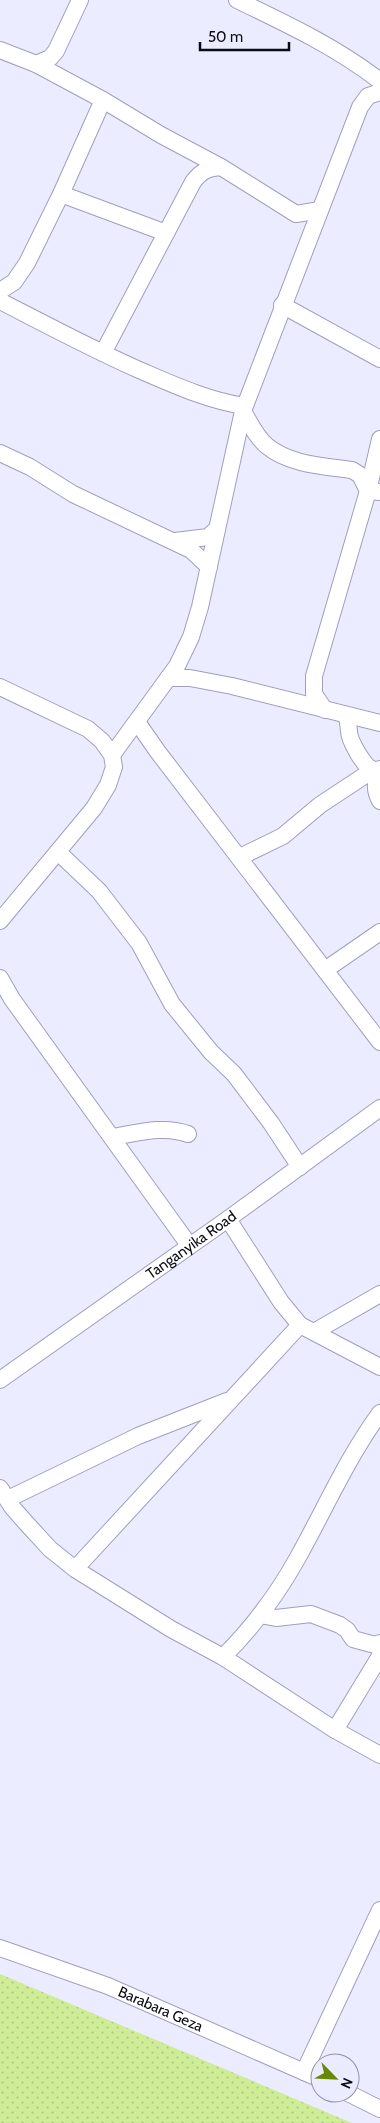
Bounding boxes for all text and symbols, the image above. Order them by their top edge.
scale bar [200,20,289,52]
text: 50 m [208,28,243,46]
street label: Tanganyika Road [143,1207,240,1283]
street label: Barabara Geza [115,1983,207,2036]
north arrow [310,2053,360,2103]
text: N [337,2075,357,2091]

